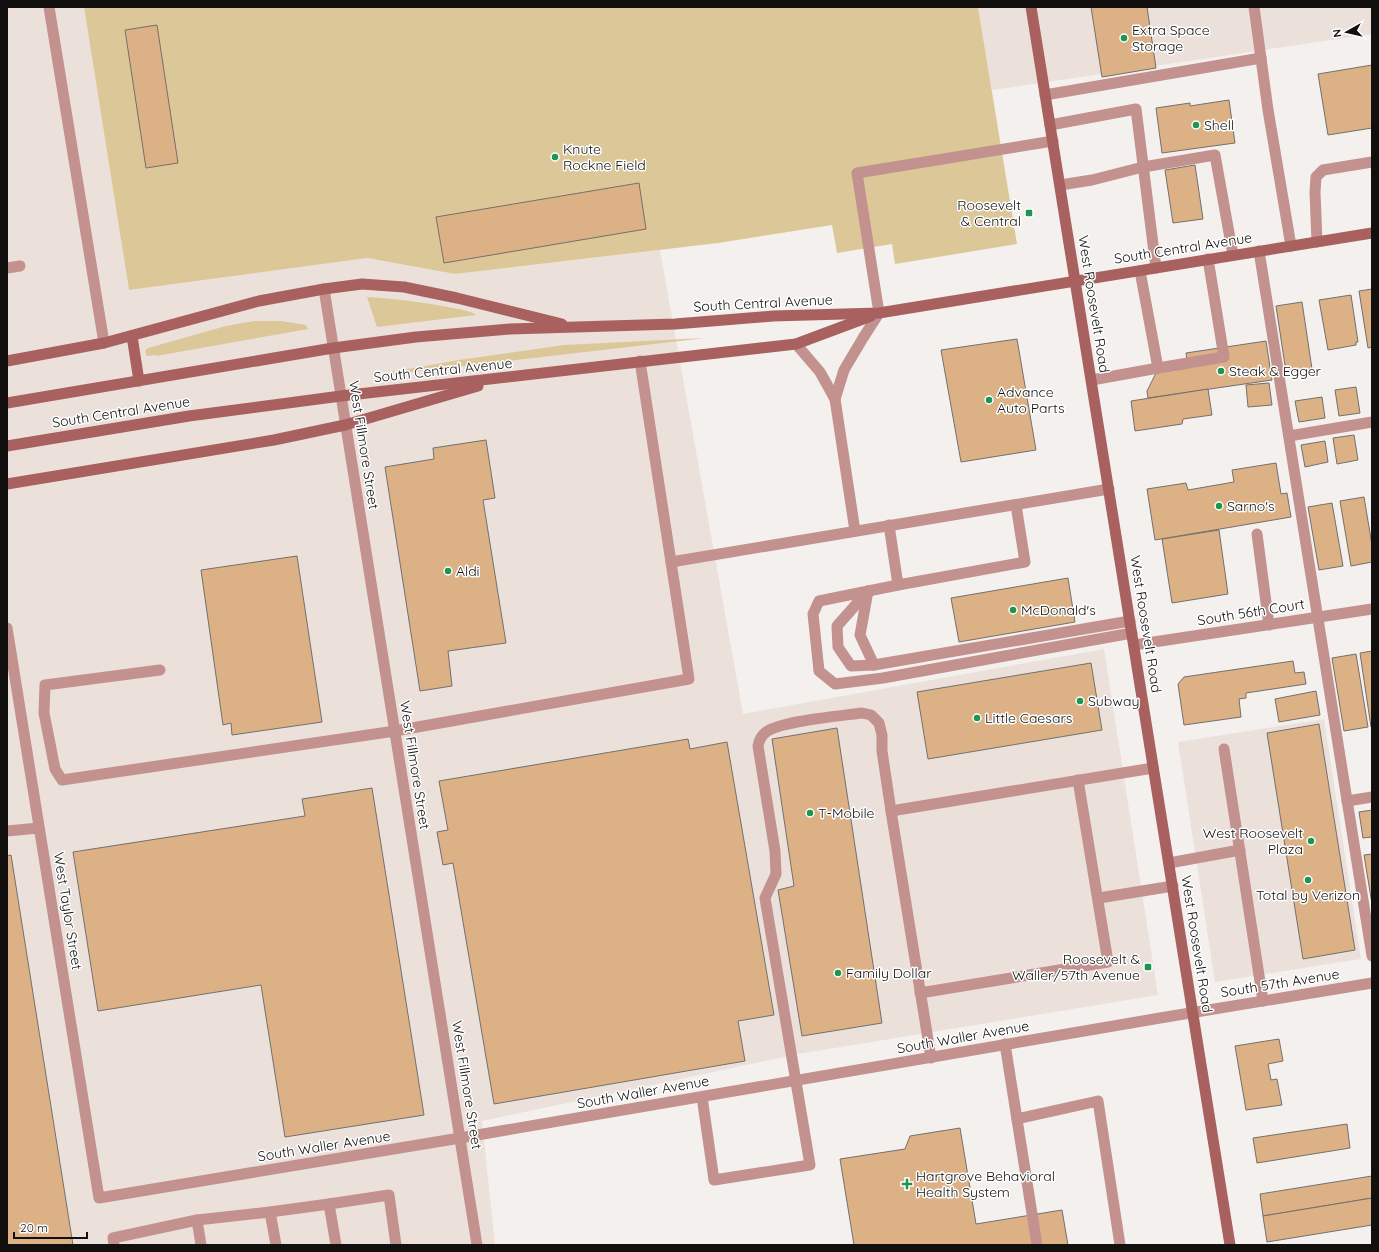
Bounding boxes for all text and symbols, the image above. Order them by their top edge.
north arrow [1327,12,1367,52]
place label: Extra Space Storage [1132,21,1210,55]
text: N [1330,28,1345,38]
marker: Extra Space Storage [1119,33,1129,43]
place label: Shell [1204,116,1234,134]
marker: Shell [1191,120,1201,130]
place label: Knute Rockne Field [563,140,646,174]
marker: Knute Rockne Field [550,152,560,162]
place label: Roosevelt & Central [957,196,1021,230]
marker: Roosevelt & Central [1024,208,1034,218]
street label: South Central Avenue [1113,228,1253,268]
street label: West Roosevelt Road [1074,234,1114,374]
street label: South Central Avenue [693,290,833,316]
street label: South Central Avenue [373,354,513,386]
place label: Steak & Egger [1229,362,1322,380]
marker: Steak & Egger [1216,366,1226,376]
street label: West Fillmore Street [345,379,383,511]
place label: Advance Auto Parts [997,383,1065,417]
street label: South Central Avenue [51,392,191,432]
marker: Advance Auto Parts [984,395,994,405]
place label: Sarno's [1227,497,1275,515]
marker: Sarno's [1214,501,1224,511]
street label: West Roosevelt Road [1126,554,1166,694]
place label: Aldi [456,562,480,580]
marker: Aldi [443,566,453,576]
street label: South 56th Court [1196,595,1306,629]
place label: McDonald's [1021,601,1096,619]
marker: McDonald's [1008,605,1018,615]
place label: Subway [1088,692,1139,710]
marker: Subway [1075,696,1085,706]
street label: West Fillmore Street [396,699,434,831]
place label: Little Caesars [985,709,1072,727]
marker: Little Caesars [972,713,982,723]
place label: T-Mobile [818,804,875,822]
marker: T-Mobile [805,808,815,818]
place label: West Roosevelt Plaza [1203,824,1303,858]
marker: West Roosevelt Plaza [1306,836,1316,846]
street label: West Taylor Street [50,851,86,971]
street label: West Roosevelt Road [1177,874,1217,1014]
marker: Total by Verizon [1303,875,1313,885]
place label: Total by Verizon [1256,886,1360,904]
place label: Roosevelt & Waller/57th Avenue [1012,950,1140,984]
marker: Roosevelt & Waller/57th Avenue [1143,962,1153,972]
place label: Family Dollar [846,964,932,982]
street label: South 57th Avenue [1219,965,1341,1001]
marker: Family Dollar [833,968,843,978]
street label: South Waller Avenue [895,1016,1031,1057]
street label: West Fillmore Street [448,1019,486,1151]
street label: South Waller Avenue [575,1071,711,1112]
street label: South Waller Avenue [256,1127,392,1165]
place label: Hartgrove Behavioral Health System [916,1167,1055,1201]
marker: Hartgrove Behavioral Health System [901,1178,913,1190]
scale bar [14,1214,87,1240]
text: 20 m [20,1220,48,1235]

